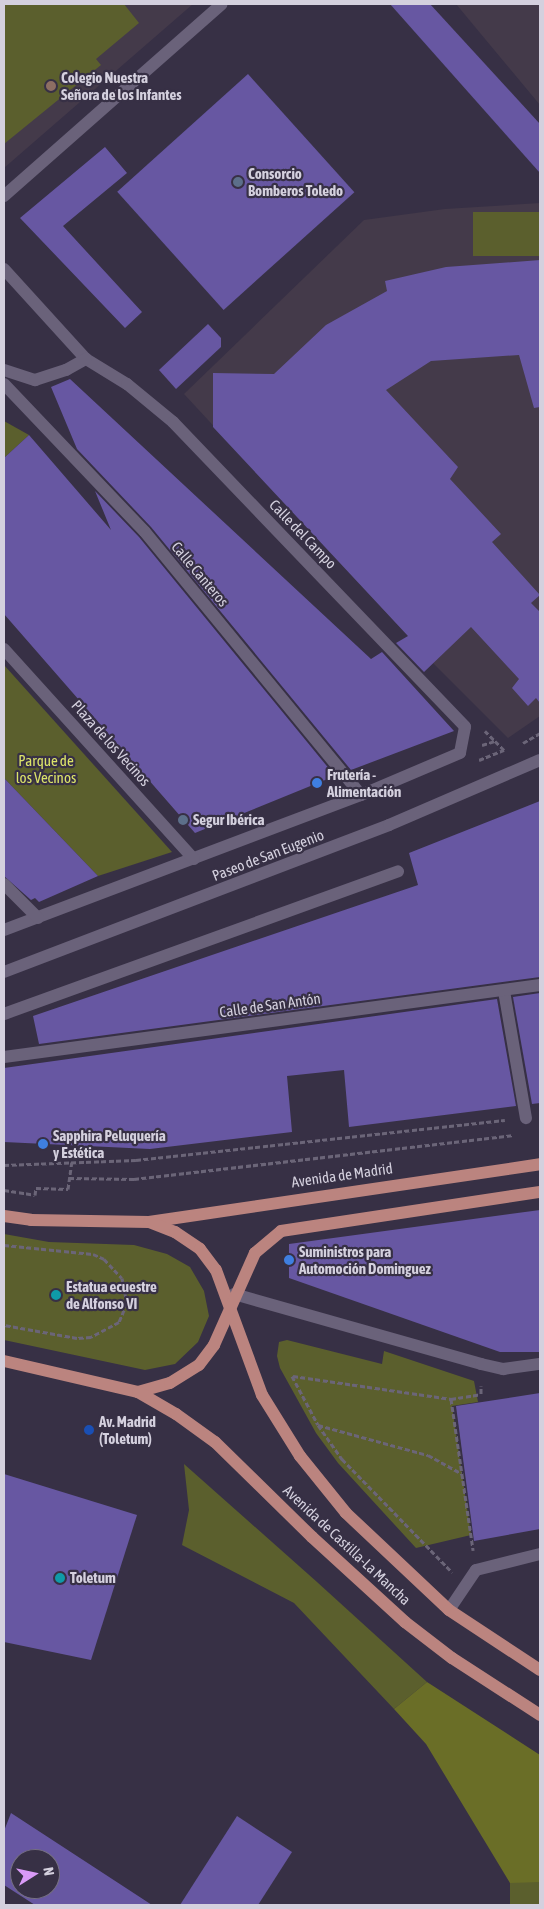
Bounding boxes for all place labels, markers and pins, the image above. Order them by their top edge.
place label: Colegio Nuestra Señora de los Infantes [61,68,182,103]
marker: Colegio Nuestra Señora de los Infantes [45,80,57,92]
place label: Consorcio Bomberos Toledo [248,164,343,199]
marker: Consorcio Bomberos Toledo [232,176,244,188]
place label: Frutería - Alimentación [327,765,401,800]
marker: Frutería - Alimentación [311,777,323,789]
place label: Segur Ibérica [193,811,264,829]
marker: Segur Ibérica [177,814,189,826]
place label: Sapphira Peluquería y Estética [53,1126,166,1161]
marker: Sapphira Peluquería y Estética [37,1138,49,1150]
place label: Suministros para Automoción Dominguez [299,1242,431,1277]
marker: Suministros para Automoción Dominguez [283,1254,295,1266]
place label: Estatua ecuestre de Alfonso VI [66,1277,157,1312]
marker: Estatua ecuestre de Alfonso VI [50,1289,62,1301]
place label: Av. Madrid (Toletum) [99,1412,156,1447]
marker: Av. Madrid (Toletum) [83,1424,95,1436]
place label: Toletum [70,1569,116,1587]
marker: Toletum [54,1572,66,1584]

